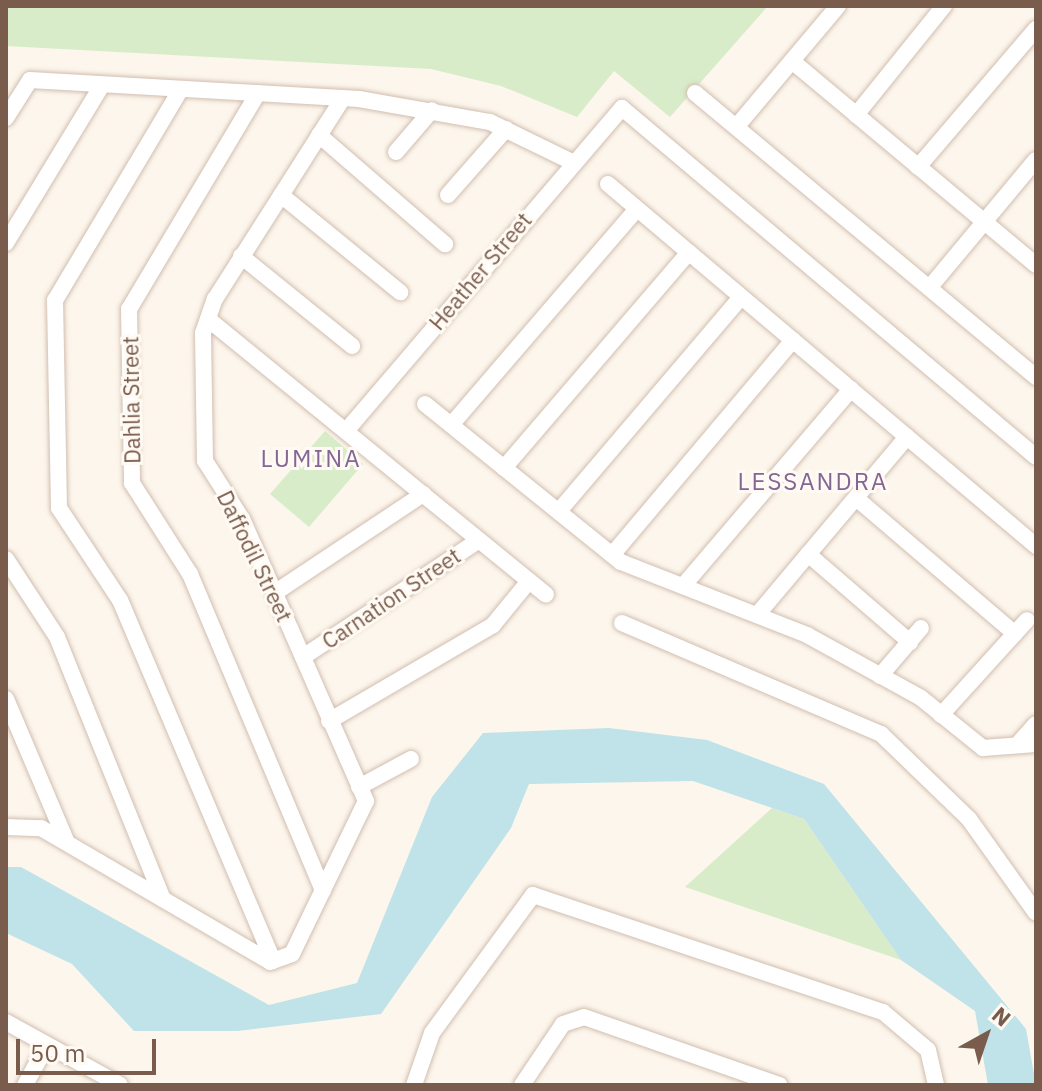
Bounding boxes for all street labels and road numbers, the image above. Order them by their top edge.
street label: Heather Street [423,207,537,335]
street label: Dahlia Street [117,336,145,464]
street label: Daffodil Street [212,486,298,626]
street label: Carnation Street [317,542,465,654]

